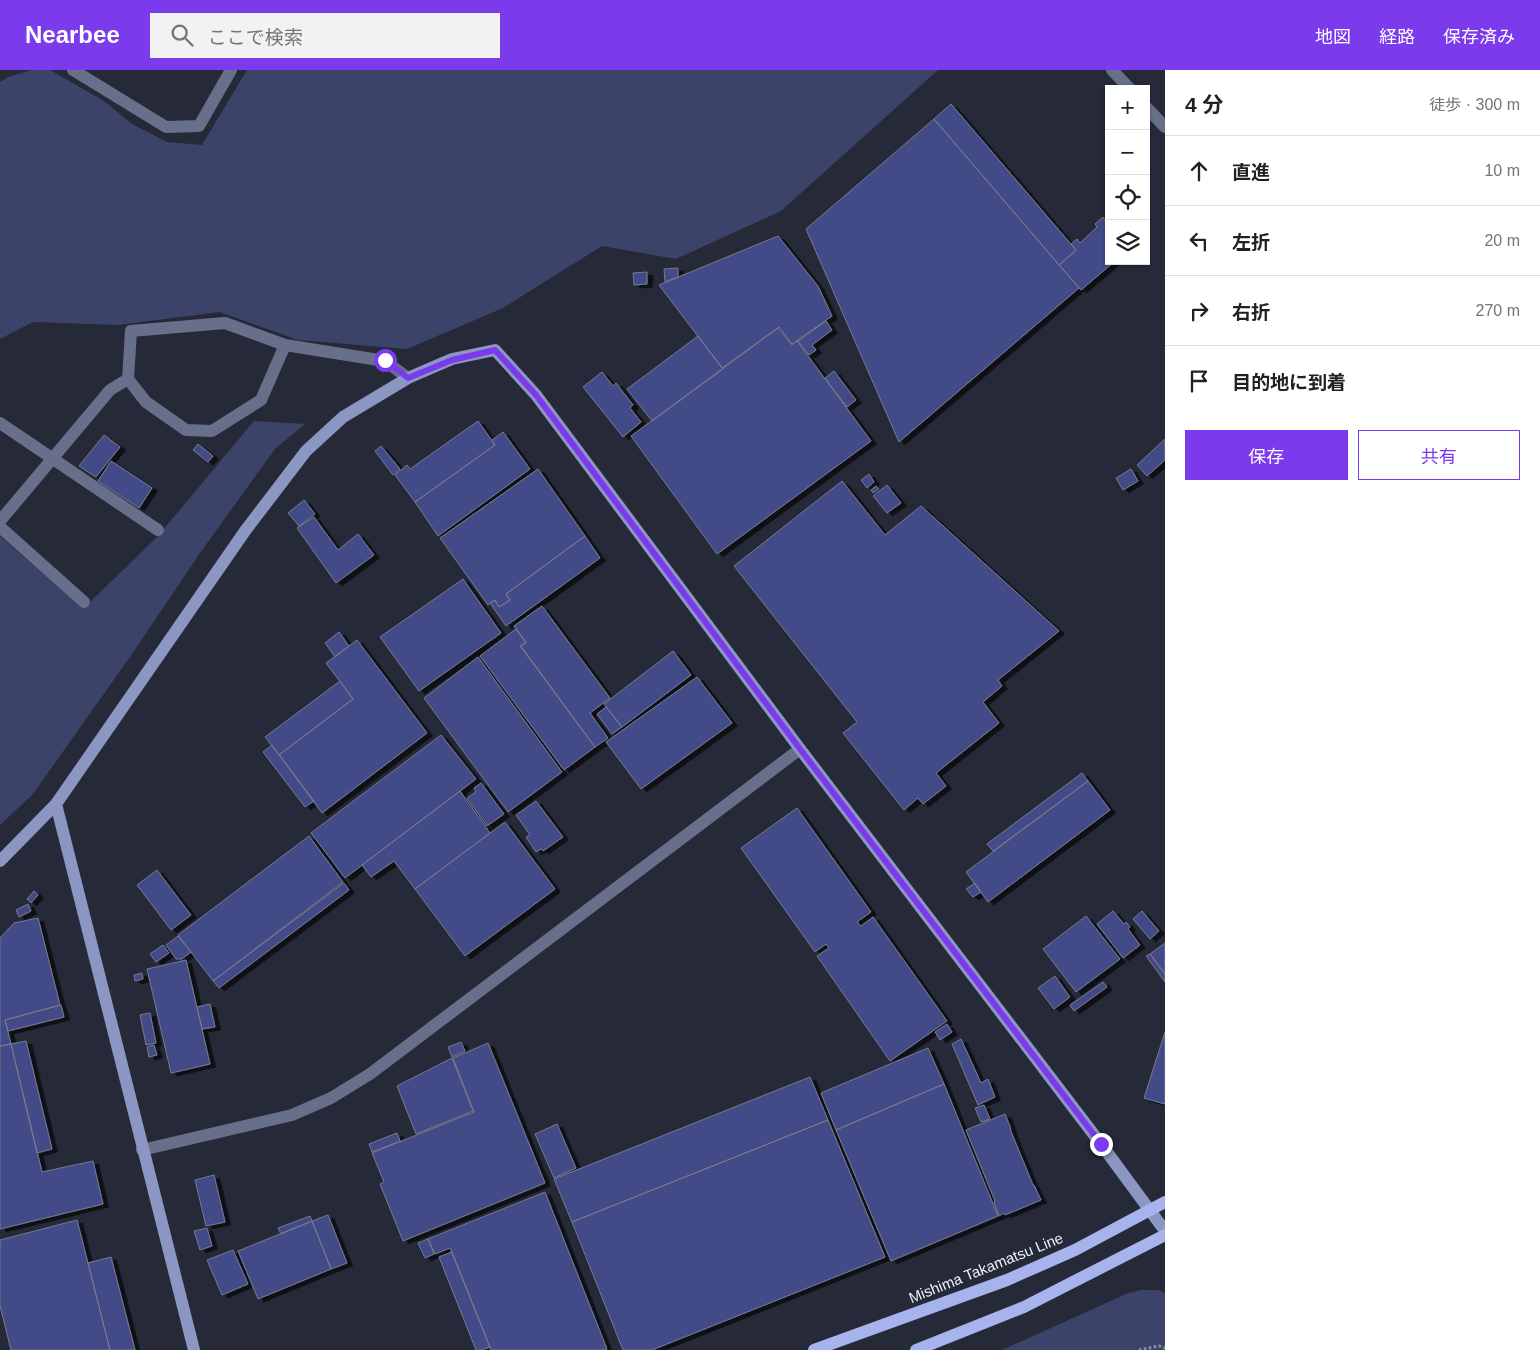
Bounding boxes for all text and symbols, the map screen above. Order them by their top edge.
search box [150,13,500,58]
text: Nearbee [25,21,120,48]
icon: search [168,21,196,49]
text: ここで検索 [208,27,303,48]
text: 地図 [1315,27,1351,47]
text: 経路 [1379,27,1415,47]
text: 保存済み [1443,27,1515,47]
map controls [1105,85,1150,265]
button: + [1105,85,1150,130]
text: 4 分 [1185,93,1224,116]
text: 徒歩 · 300 m [1429,96,1520,113]
button: − [1105,130,1150,175]
icon: ahead [1185,157,1213,185]
text: 直進 [1232,162,1270,183]
text: 10 m [1484,162,1520,179]
button: locate [1105,175,1150,220]
button: layers [1105,220,1150,265]
icon: left [1185,227,1213,255]
text: 左折 [1232,232,1270,253]
text: 20 m [1484,232,1520,249]
icon: right [1185,297,1213,325]
text: 右折 [1232,302,1270,323]
text: 270 m [1476,302,1520,319]
route start [374,349,397,372]
icon: arrive [1185,367,1213,395]
text: 目的地に到着 [1232,372,1346,393]
button: 保存 [1185,430,1348,480]
button: 共有 [1358,430,1520,480]
route end [1090,1133,1113,1156]
street label: Mishima Takamatsu Line [906,1229,1065,1306]

